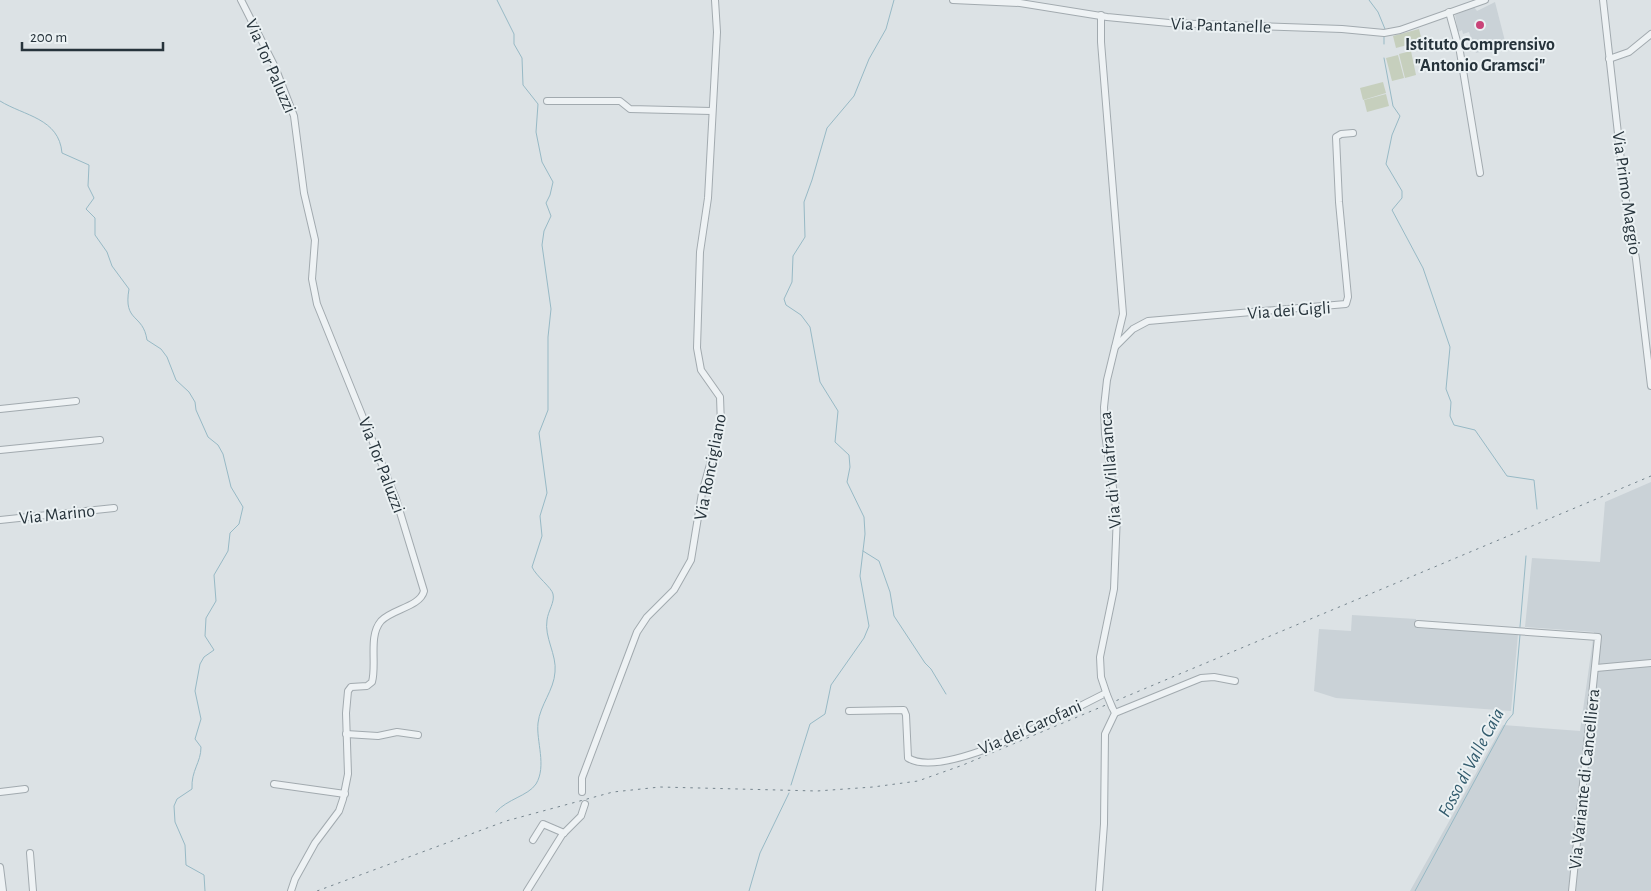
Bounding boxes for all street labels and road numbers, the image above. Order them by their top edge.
street label: Via Pantanelle [1170,15,1272,37]
street label: Via Tor Paluzzi [241,17,299,116]
street label: Via Primo Maggio [1608,130,1644,256]
street label: Via dei Gigli [1247,299,1331,323]
street label: Via di Villafranca [1097,411,1125,529]
street label: Via Roncigliano [692,412,730,522]
street label: Via Tor Paluzzi [355,415,408,516]
street label: Via Marino [18,502,96,528]
street label: Via Variante di Cancelliera [1567,688,1603,870]
street label: Via dei Garofani [976,697,1085,759]

